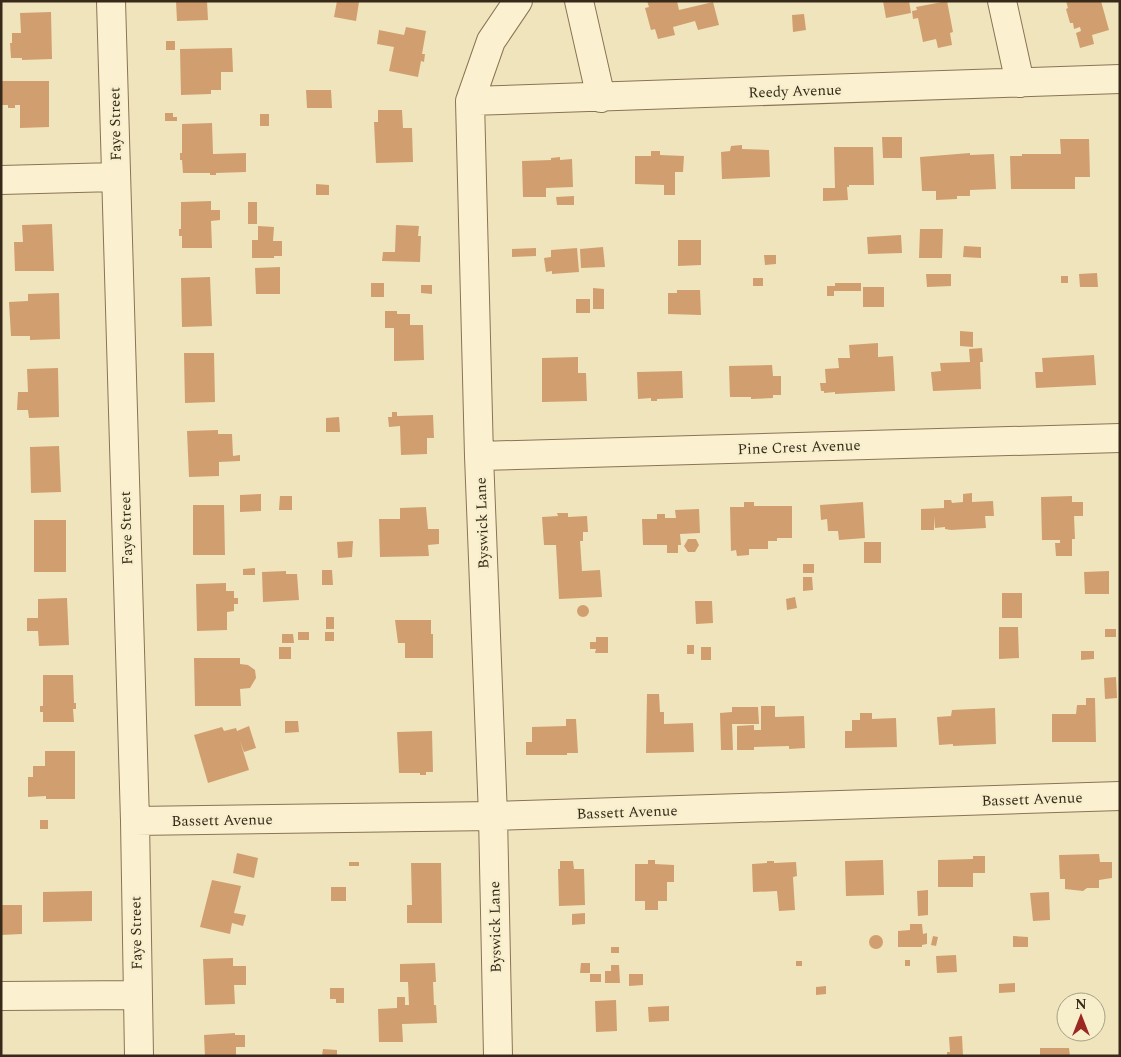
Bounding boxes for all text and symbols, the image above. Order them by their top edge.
street label: Reedy Avenue [748,78,842,105]
street label: Faye Street [103,87,128,161]
street label: Pine Crest Avenue [737,434,861,461]
street label: Byswick Lane [469,477,496,569]
street label: Faye Street [114,491,139,565]
street label: Bassett Avenue [981,786,1083,813]
street label: Bassett Avenue [576,799,678,826]
street label: Bassett Avenue [171,808,273,833]
street label: Byswick Lane [483,881,508,973]
street label: Faye Street [124,896,149,970]
north arrow [1056,992,1106,1042]
text: N [1075,994,1087,1015]

